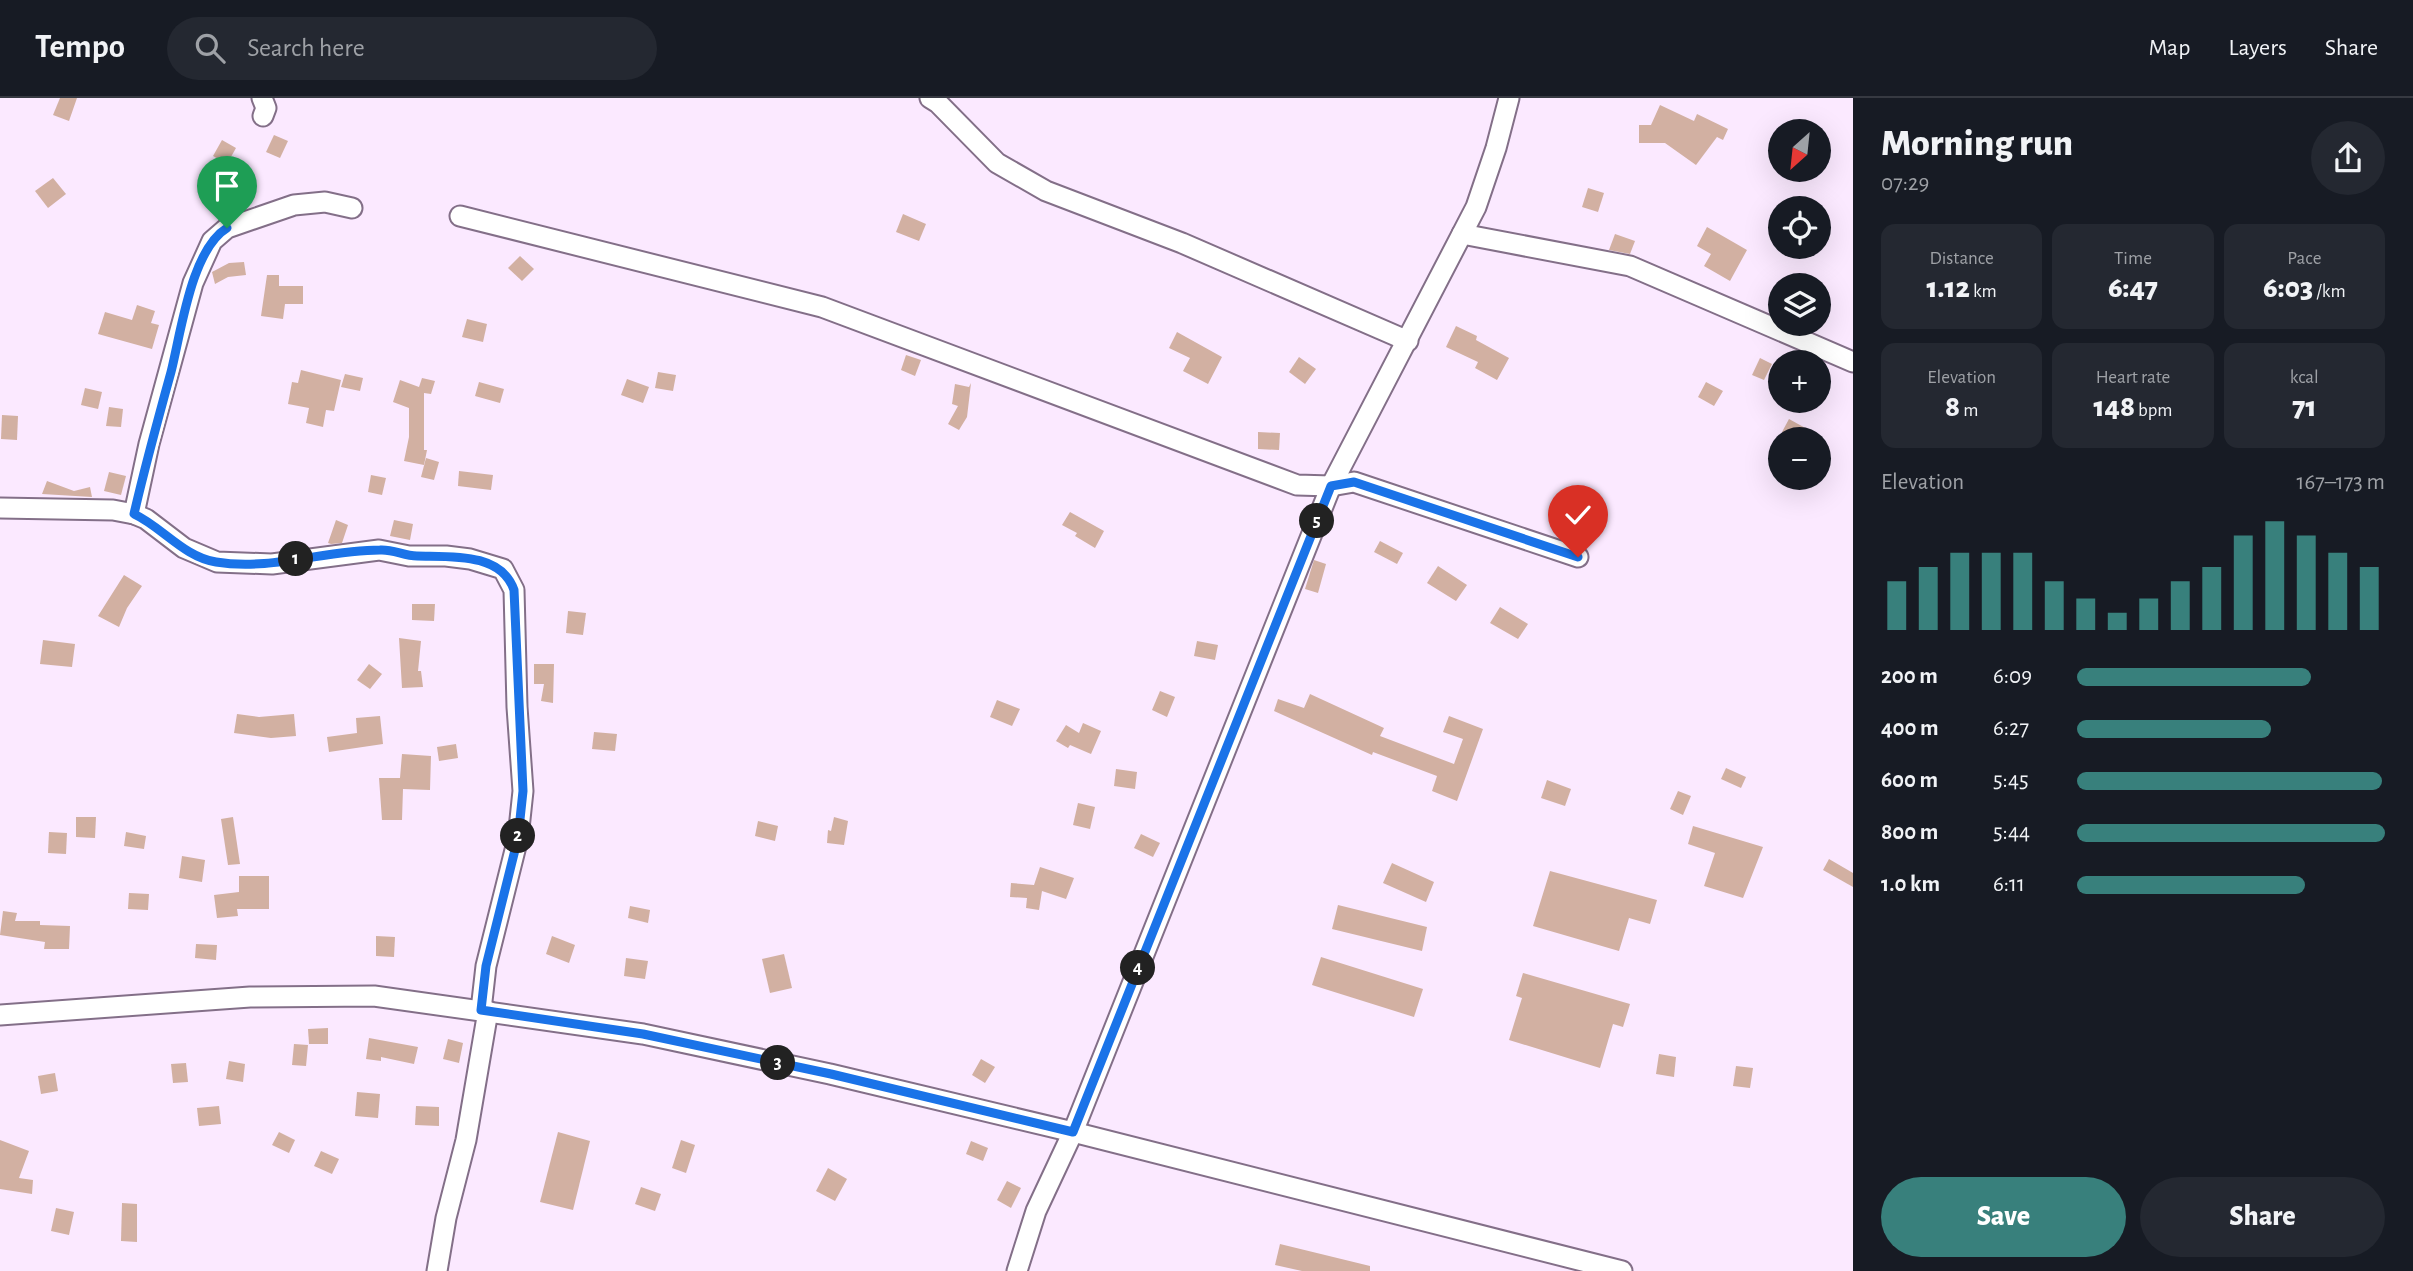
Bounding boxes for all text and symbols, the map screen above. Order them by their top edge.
search box [167,17,657,80]
icon: search [191,29,229,67]
text: Tempo [35,31,125,64]
text: Search here [247,35,365,61]
text: Map [2148,36,2190,60]
text: Layers [2228,36,2287,60]
text: Share [2325,36,2378,60]
north arrow [1768,119,1830,182]
map controls [1768,119,1831,490]
button: share [2311,121,2385,195]
text: Morning run [1881,125,2073,163]
pin [197,156,257,228]
icon: arrive [208,167,246,205]
text: 07:29 [1881,172,1929,195]
button: locate [1768,196,1831,259]
text: Distance [1929,249,1994,268]
text: Time [2114,249,2152,268]
text: Pace [2287,249,2321,268]
button: layers [1768,273,1831,336]
text: 1.12 [1927,273,1970,303]
text: 6:47 [2108,273,2158,303]
text: 6:03 [2263,273,2313,303]
text: km [1970,282,1997,301]
text: /km [2313,282,2346,301]
button: + [1768,350,1831,413]
text: Elevation [1927,368,1996,387]
text: Heart rate [2096,368,2170,387]
text: kcal [2290,368,2319,387]
text: 8 [1945,392,1960,422]
text: 148 [2093,392,2135,422]
text: 71 [2292,392,2316,422]
text: m [1960,401,1978,420]
text: bpm [2135,401,2173,420]
button: − [1768,427,1831,490]
text: Elevation [1881,471,1964,494]
text: 167–173 m [2297,471,2385,494]
pin [1548,485,1608,557]
icon: check [1559,496,1597,534]
pin: 5 [1300,504,1334,538]
text: 5 [1312,511,1321,530]
pin: 1 [278,542,314,576]
text: 1 [292,549,299,568]
text: 200 m [1881,665,1938,688]
text: 6:09 [1993,665,2032,688]
text: 400 m [1881,717,1939,740]
text: 6:27 [1993,717,2029,740]
text: 600 m [1881,769,1938,792]
text: 5:45 [1993,769,2029,792]
pin: 2 [500,818,536,854]
text: 800 m [1881,821,1938,844]
text: 5:44 [1993,821,2030,844]
text: 2 [513,826,522,845]
text: 1.0 km [1881,873,1940,896]
text: 6:11 [1993,873,2025,896]
pin: 4 [1120,950,1156,986]
text: 4 [1133,958,1142,977]
pin: 3 [760,1046,796,1080]
text: 3 [773,1053,782,1072]
button: Save [1881,1177,2126,1257]
button: Share [2140,1177,2385,1257]

